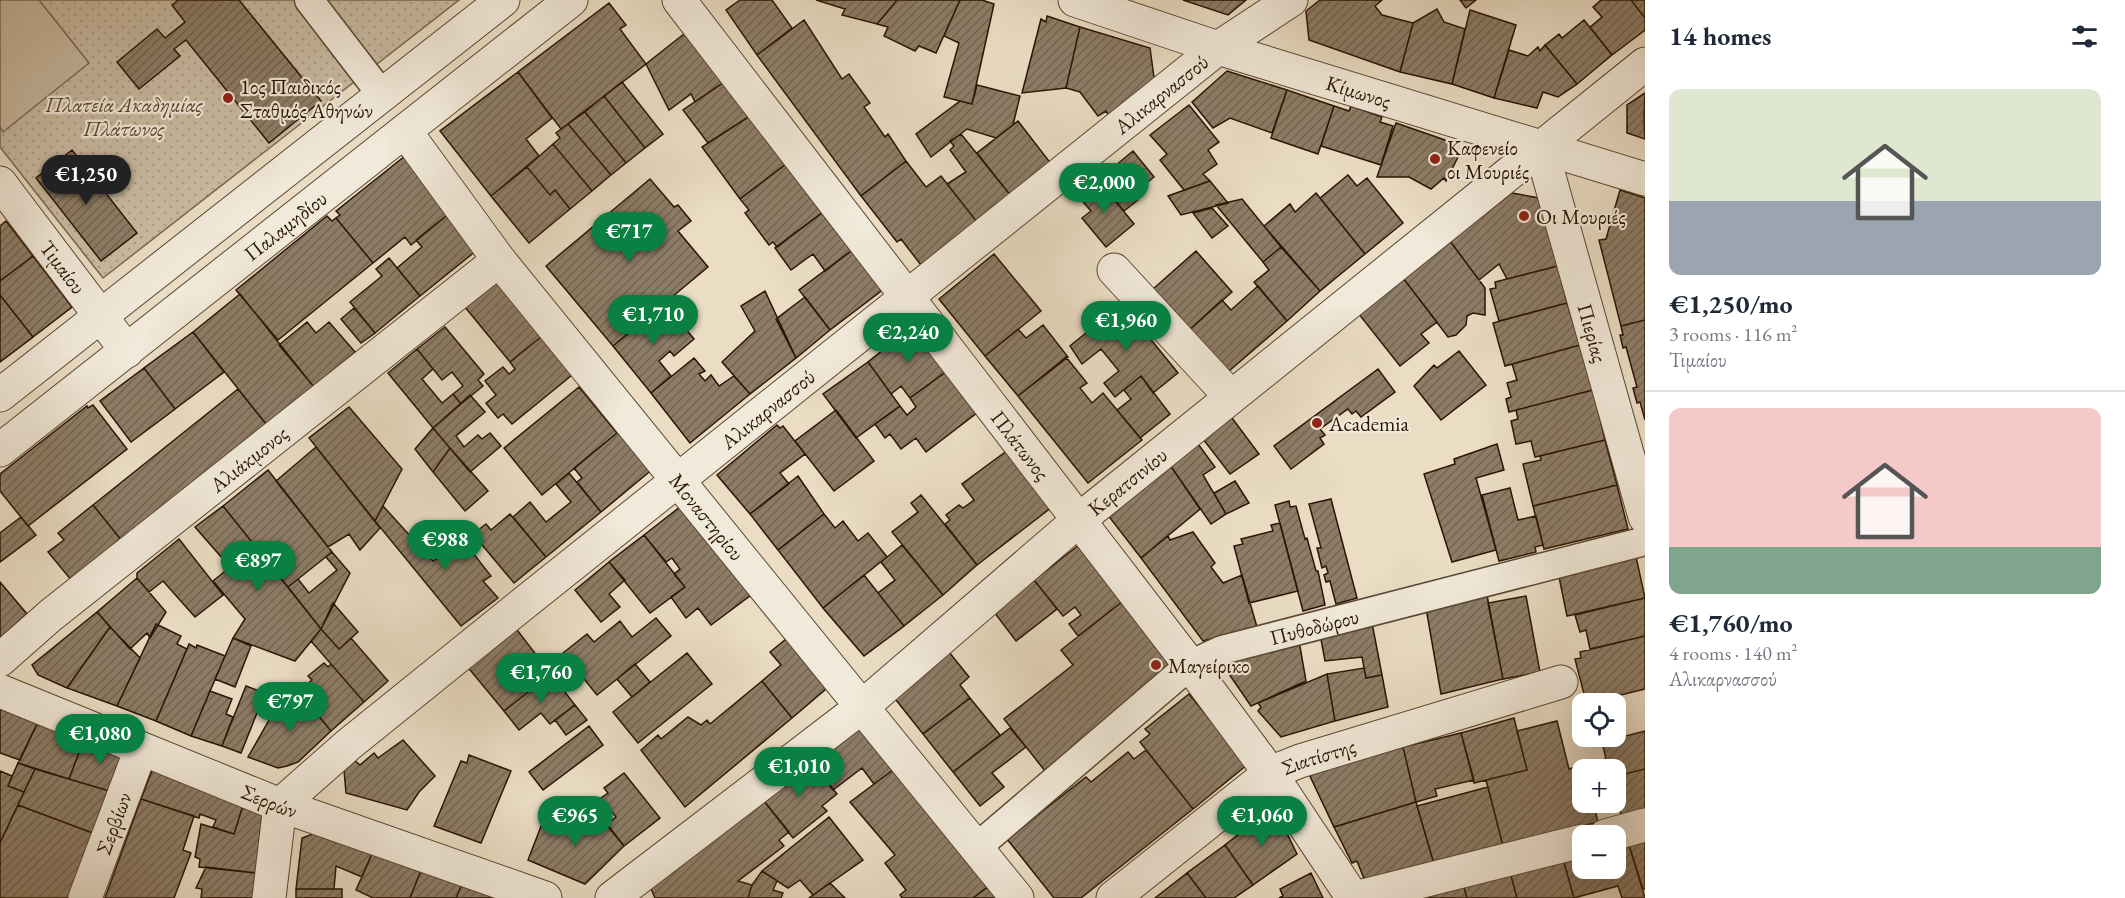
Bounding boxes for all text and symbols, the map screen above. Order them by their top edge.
text: 14 homes [1669,19,1771,53]
icon: filters [2068,20,2101,53]
street label: Αλικαρνασσού [1107,48,1214,140]
street label: Κίμωνος [1323,68,1394,114]
place label: 1ος Παιδικός Σταθμός Αθηνών [240,73,373,124]
park label: Πλατεία Ακαδημίας Πλάτωνος [44,91,203,142]
marker: 1ος Παιδικός Σταθμός Αθηνών [221,91,235,105]
icon: home [1831,128,1939,236]
place label: Καφενείο οι Μουριές [1447,134,1529,185]
marker: Καφενείο οι Μουριές [1428,152,1442,166]
pin: €1,250 [37,155,135,206]
text: €1,250 [55,161,117,187]
pin: €2,000 [1055,163,1153,214]
text: €2,000 [1073,169,1135,195]
street label: Παλαμηδίου [238,184,332,266]
place label: Οι Μουριές [1536,203,1626,230]
marker: Οι Μουριές [1517,209,1531,223]
pin: €717 [593,212,665,263]
text: €717 [606,218,652,244]
street label: Τιμαίου [34,234,92,299]
text: €1,250/mo [1669,287,1793,321]
pin: €1,710 [604,295,702,346]
street label: Πιερίας [1572,300,1614,365]
text: €1,710 [622,301,684,327]
pin: €1,960 [1077,301,1175,352]
text: €1,960 [1095,307,1157,333]
pin: €2,240 [859,313,957,364]
text: €2,240 [877,319,939,345]
text: 3 rooms · 116 m² [1669,321,1797,347]
text: Τιμαίου [1669,347,1727,373]
street label: Αλικαρνασσού [714,363,820,455]
street label: Πλάτωνος [985,404,1056,485]
place label: Academia [1328,410,1409,437]
marker: Academia [1310,416,1324,430]
street label: Αλιάκμονος [203,419,293,498]
street label: Κερατσινίου [1082,441,1172,521]
icon: home [1831,447,1939,555]
street label: Μοναστηρίου [664,467,751,566]
pin: €988 [409,520,481,571]
text: €988 [422,526,468,552]
pin: €897 [222,541,294,592]
text: €897 [235,547,281,573]
street label: Πυθοδώρου [1267,602,1362,651]
text: €1,760/mo [1669,606,1793,640]
text: 4 rooms · 140 m² [1669,640,1797,666]
place label: Μαγείρικο [1168,652,1250,679]
pin: €1,760 [492,653,590,704]
marker: Μαγείρικο [1149,658,1163,672]
text: €1,760 [510,659,572,685]
text: Αλικαρνασσού [1669,666,1777,692]
pin: €797 [254,682,326,733]
text: €797 [267,688,313,714]
map controls [1572,693,1626,879]
button: locate [1572,693,1626,747]
pin: €1,080 [51,714,149,765]
text: €1,080 [69,720,131,746]
street label: Σιατίστης [1277,732,1359,781]
pin: €1,010 [750,747,848,798]
text: €1,010 [768,753,830,779]
button: + [1572,759,1626,813]
street label: Σερρών [238,777,301,824]
street label: Σερβίων [89,788,137,858]
pin: €965 [539,796,611,847]
pin: €1,060 [1213,796,1311,847]
text: €965 [552,802,598,828]
text: €1,060 [1231,802,1293,828]
button: − [1572,825,1626,879]

